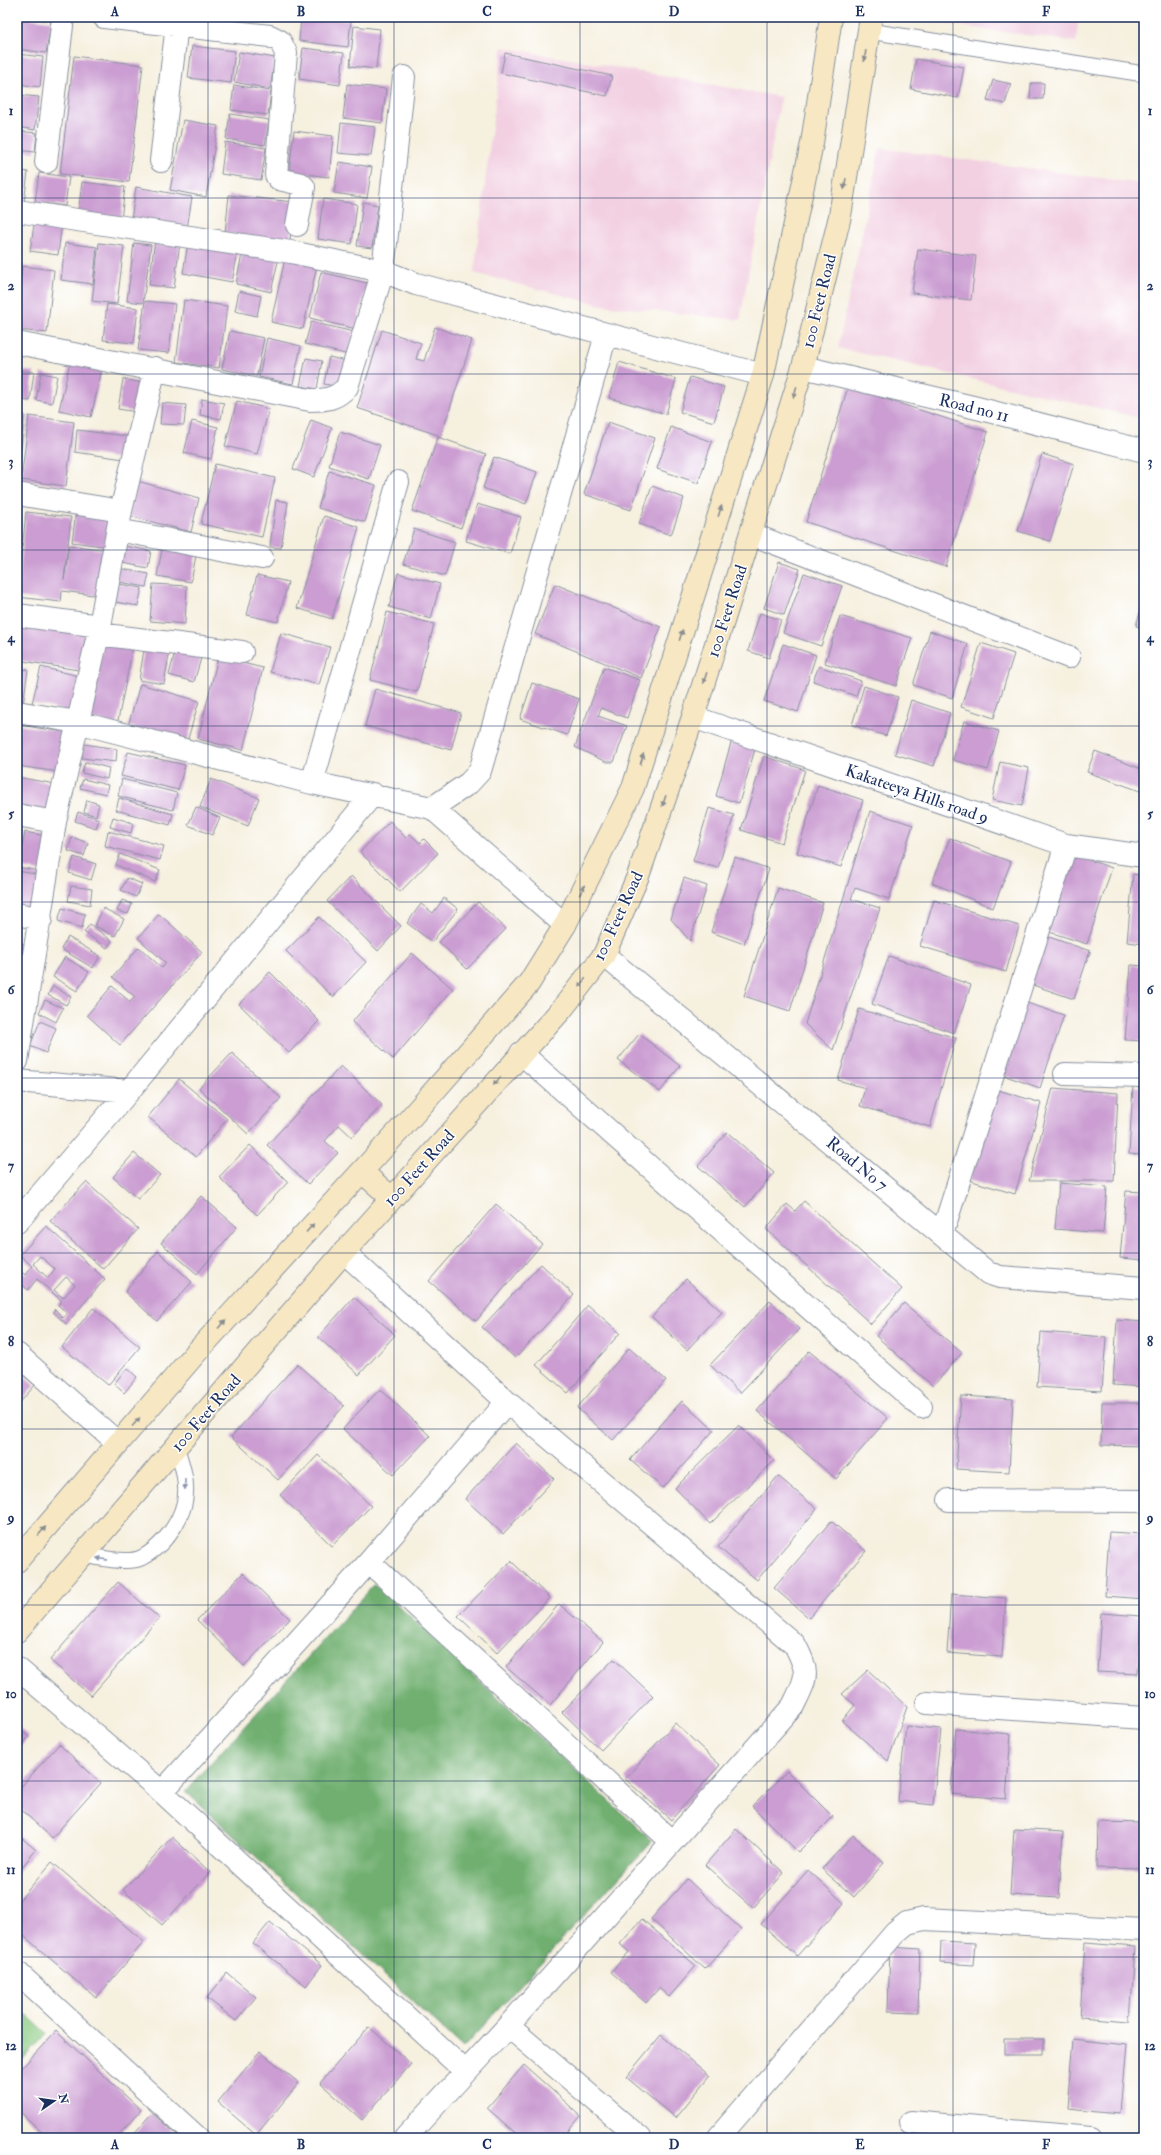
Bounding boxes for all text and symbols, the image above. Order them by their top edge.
text: A [110,4,120,20]
text: B [297,4,305,20]
text: C [482,4,492,20]
text: D [669,4,680,20]
text: E [855,4,865,20]
text: F [1042,4,1051,20]
one-way arrow [862,49,868,62]
text: 1 [9,103,14,119]
text: 1 [1148,103,1153,119]
one-way arrow [842,178,848,190]
street label: 100 Feet Road [797,251,841,350]
text: 2 [8,278,15,294]
text: 2 [1147,278,1154,294]
one-way arrow [792,386,798,398]
street label: Road no 11 [937,389,1011,427]
text: 3 [9,454,14,470]
text: 3 [1148,454,1153,470]
one-way arrow [717,505,723,517]
street label: 100 Feet Road [702,561,752,660]
one-way arrow [678,629,684,641]
text: 4 [6,630,15,646]
text: 4 [1145,630,1154,646]
one-way arrow [702,673,708,685]
one-way arrow [639,753,645,765]
street label: Kakateeya Hills road 9 [842,760,991,829]
one-way arrow [660,796,666,808]
text: 5 [8,806,14,822]
text: 5 [1147,806,1153,822]
street label: 100 Feet Road [588,867,648,964]
one-way arrow [579,884,585,896]
one-way arrow [578,977,586,988]
text: 6 [8,982,16,998]
text: 6 [1147,982,1155,998]
one-way arrow [493,1076,502,1085]
street label: 100 Feet Road [379,1125,459,1211]
street label: Road No 7 [822,1132,892,1196]
text: 7 [8,1158,15,1174]
text: 7 [1147,1158,1154,1174]
one-way arrow [305,1224,314,1233]
one-way arrow [217,1319,227,1329]
text: 8 [8,1334,14,1350]
text: 8 [1147,1334,1153,1350]
street label: 100 Feet Road [167,1369,246,1456]
one-way arrow [132,1417,141,1427]
one-way arrow [182,1478,188,1491]
text: 9 [6,1510,15,1526]
text: 9 [1145,1510,1154,1526]
one-way arrow [38,1526,47,1536]
one-way arrow [96,1555,108,1561]
text: 10 [5,1686,17,1702]
text: 10 [1144,1686,1156,1702]
text: 11 [6,1862,16,1878]
text: 11 [1145,1862,1155,1878]
text: 12 [5,2038,17,2054]
text: 12 [1144,2038,1156,2054]
north arrow [34,2081,74,2121]
text: N [56,2092,71,2106]
text: A [110,2137,120,2153]
text: B [297,2137,305,2153]
text: C [482,2137,492,2153]
text: D [669,2137,680,2153]
text: E [855,2137,865,2153]
text: F [1042,2137,1051,2153]

